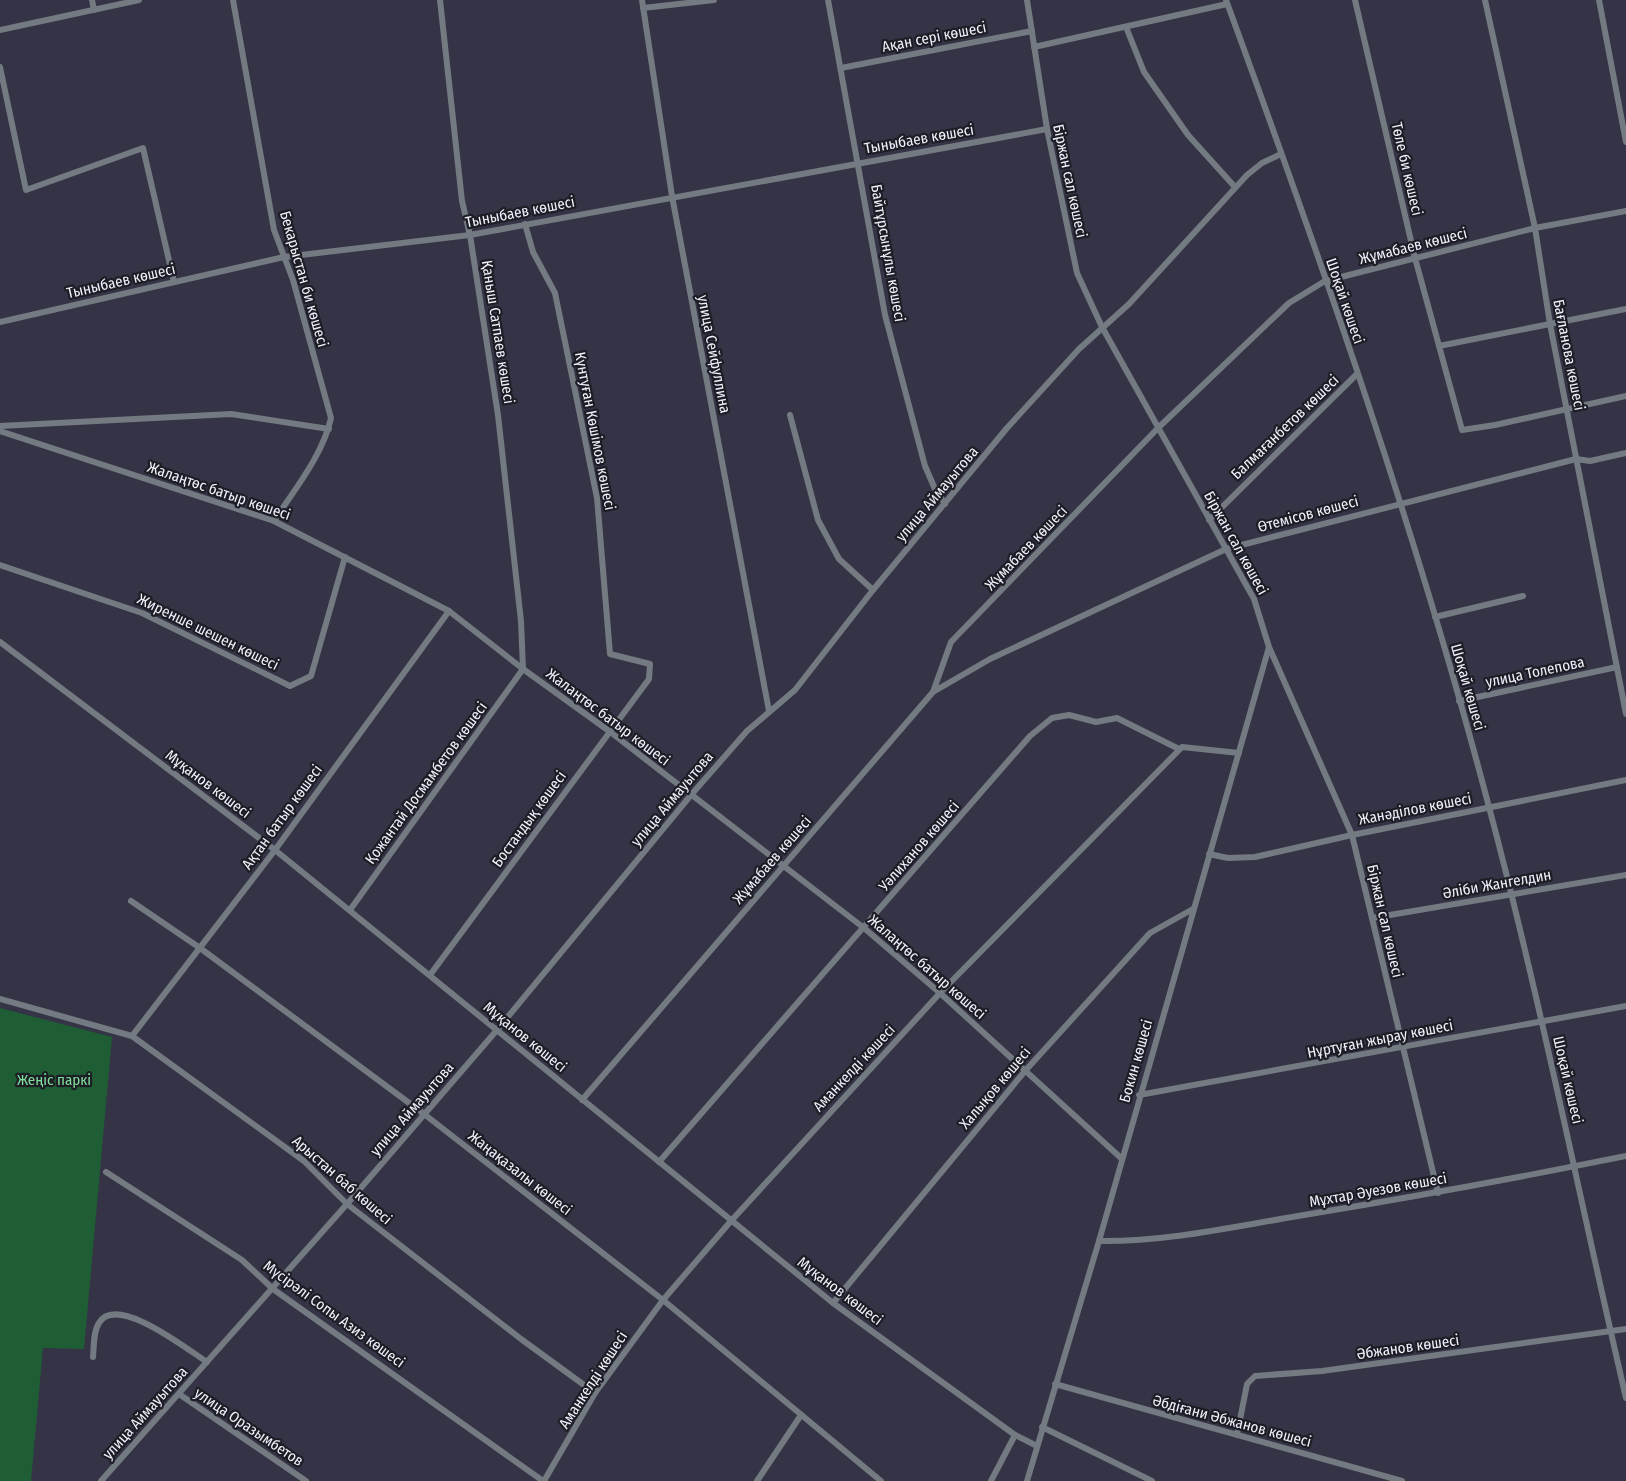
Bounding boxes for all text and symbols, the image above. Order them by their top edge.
street label: Ақан сері көшесі [880,18,988,56]
street label: Тыныбаев көшесі [863,120,975,158]
street label: Төле би көшесі [1388,121,1426,217]
street label: Біржан сал көшесі [1049,123,1091,239]
street label: Байтұрсынұлы көшесі [867,183,909,323]
street label: Тыныбаев көшесі [464,193,576,231]
street label: Бекарыстан би көшесі [276,209,332,349]
street label: Жұмабаев көшесі [1357,224,1469,268]
street label: Шоқай көшесі [1322,256,1368,346]
street label: Қаныш Сатпаев көшесі [478,259,518,405]
street label: Тыныбаев көшесі [65,260,177,302]
street label: улица Сейфуллина [694,293,734,415]
street label: Бағланова көшесі [1549,298,1589,412]
street label: Күнтуған Көшімов көшесі [571,350,619,512]
street label: Балмағанбетов көшесі [1227,371,1343,483]
street label: улица Аймауытова [892,443,982,545]
street label: Жалаңтөс батыр көшесі [145,458,293,524]
street label: Біржан сал көшесі [1200,488,1272,598]
street label: Өтемісов көшесі [1256,492,1360,536]
street label: Жұмабаев көшесі [981,502,1071,594]
street label: Жиренше шешен көшесі [134,590,282,674]
street label: Шоқай көшесі [1447,642,1489,732]
street label: улица Толепова [1484,653,1586,691]
street label: Жалаңтөс батыр көшесі [543,665,673,769]
street label: Қожантай Досмамбетов көшесі [361,698,491,868]
street label: Мұқанов көшесі [162,746,254,822]
street label: улица Аймауытова [627,748,717,850]
street label: Ақтан батыр көшесі [238,761,326,873]
street label: Бостандық көшесі [488,767,570,871]
street label: Жанәділов көшесі [1357,789,1473,829]
street label: Уәлиханов көшесі [874,797,963,896]
street label: Жұмабаев көшесі [729,812,815,908]
street label: Біржан сал көшесі [1363,863,1407,979]
street label: Әліби Жангелдин [1441,866,1553,902]
street label: Жалаңтөс батыр көшесі [864,911,990,1023]
street label: Мұқанов көшесі [480,998,570,1076]
street label: Нұртуған жырау көшесі [1305,1016,1455,1062]
street label: Бокин көшесі [1116,1017,1156,1105]
street label: Аманкелді көшесі [809,1021,899,1115]
street label: Шоқай көшесі [1549,1034,1587,1126]
street label: Халықов көшесі [956,1043,1034,1133]
street label: улица Аймауытова [366,1058,458,1160]
park label: Жеңіс паркі [17,1071,91,1089]
street label: Жаңақазалы көшесі [465,1127,575,1219]
street label: Арыстан баб көшесі [288,1132,396,1228]
street label: Мұхтар Әуезов көшесі [1308,1169,1448,1211]
street label: Мұқанов көшесі [794,1253,886,1329]
street label: Мүсірәлі Сопы Азиз көшесі [260,1257,408,1371]
street label: Аманкелді көшесі [555,1328,631,1432]
street label: Әбжанов көшесі [1356,1331,1460,1363]
street label: улица Аймауытова [99,1363,191,1463]
street label: улица Оразымбетов [191,1384,307,1470]
street label: Әбдіғани Әбжанов көшесі [1151,1391,1313,1451]

